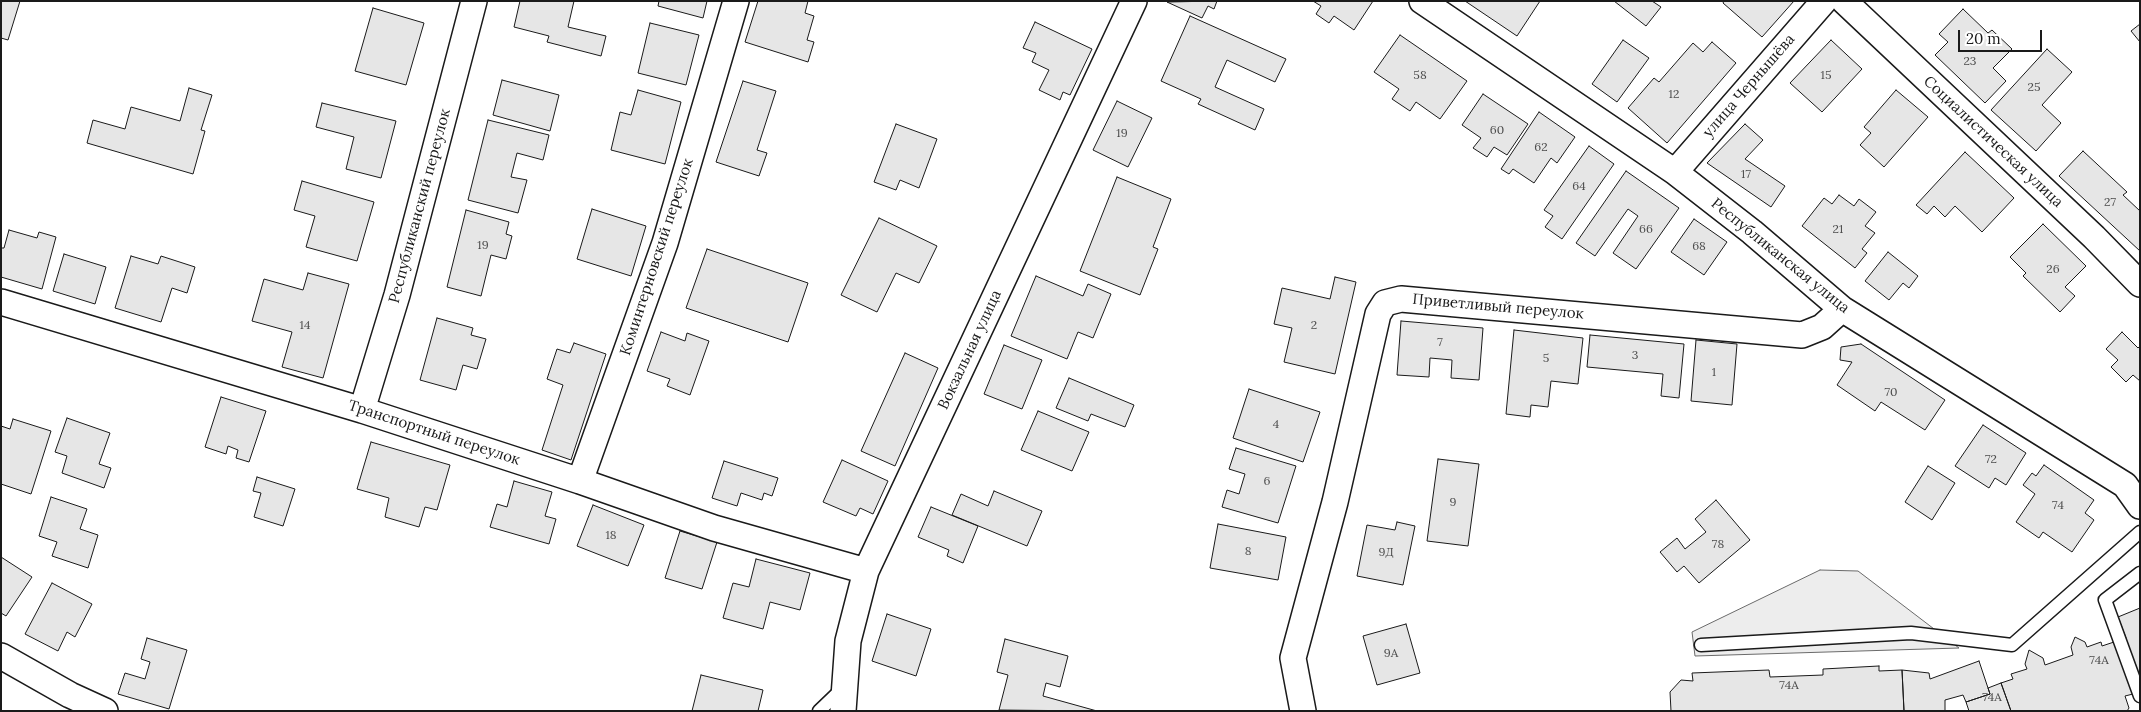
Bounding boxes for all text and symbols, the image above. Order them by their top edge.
scale bar [1961,20,2045,52]
text: 20 m [1966,29,2001,48]
street label: улица Чернышёва [1699,31,1799,141]
house number: 23 [1964,55,1976,69]
house number: 58 [1413,69,1427,83]
house number: 15 [1821,69,1831,83]
street label: Социалистическая улица [1920,73,2066,211]
house number: 25 [2028,81,2040,95]
house number: 12 [1669,88,1679,102]
street label: Республиканский переулок [385,107,455,305]
house number: 60 [1490,124,1504,138]
house number: 19 [1116,127,1128,141]
house number: 62 [1534,141,1548,155]
street label: Коминтерновский переулок [617,156,697,358]
house number: 17 [1741,168,1751,182]
house number: 64 [1572,180,1586,194]
street label: Республиканская улица [1707,195,1853,317]
house number: 27 [2104,196,2116,210]
house number: 66 [1639,223,1653,237]
house number: 21 [1833,223,1843,237]
house number: 19 [477,239,489,253]
house number: 68 [1692,240,1706,254]
house number: 26 [2046,263,2060,277]
street label: Вокзальная улица [934,287,1006,413]
street label: Приветливый переулок [1412,291,1584,323]
house number: 14 [300,319,310,333]
house number: 2 [1311,319,1317,333]
house number: 7 [1437,336,1443,350]
house number: 3 [1632,349,1638,363]
house number: 5 [1543,352,1549,366]
house number: 1 [1712,366,1716,380]
house number: 70 [1885,386,1897,400]
street label: Транспортный переулок [346,397,522,469]
house number: 4 [1273,418,1279,432]
house number: 72 [1985,453,1997,467]
house number: 6 [1264,475,1270,489]
house number: 9 [1450,496,1456,510]
house number: 74 [2052,499,2064,513]
house number: 18 [605,529,617,543]
house number: 78 [1712,538,1724,552]
house number: 8 [1245,545,1251,559]
house number: 9Д [1378,546,1394,560]
house number: 9А [1384,647,1398,661]
house number: 74А [2089,654,2109,668]
house number: 74А [1779,679,1799,693]
house number: 74А [1982,691,2002,705]

